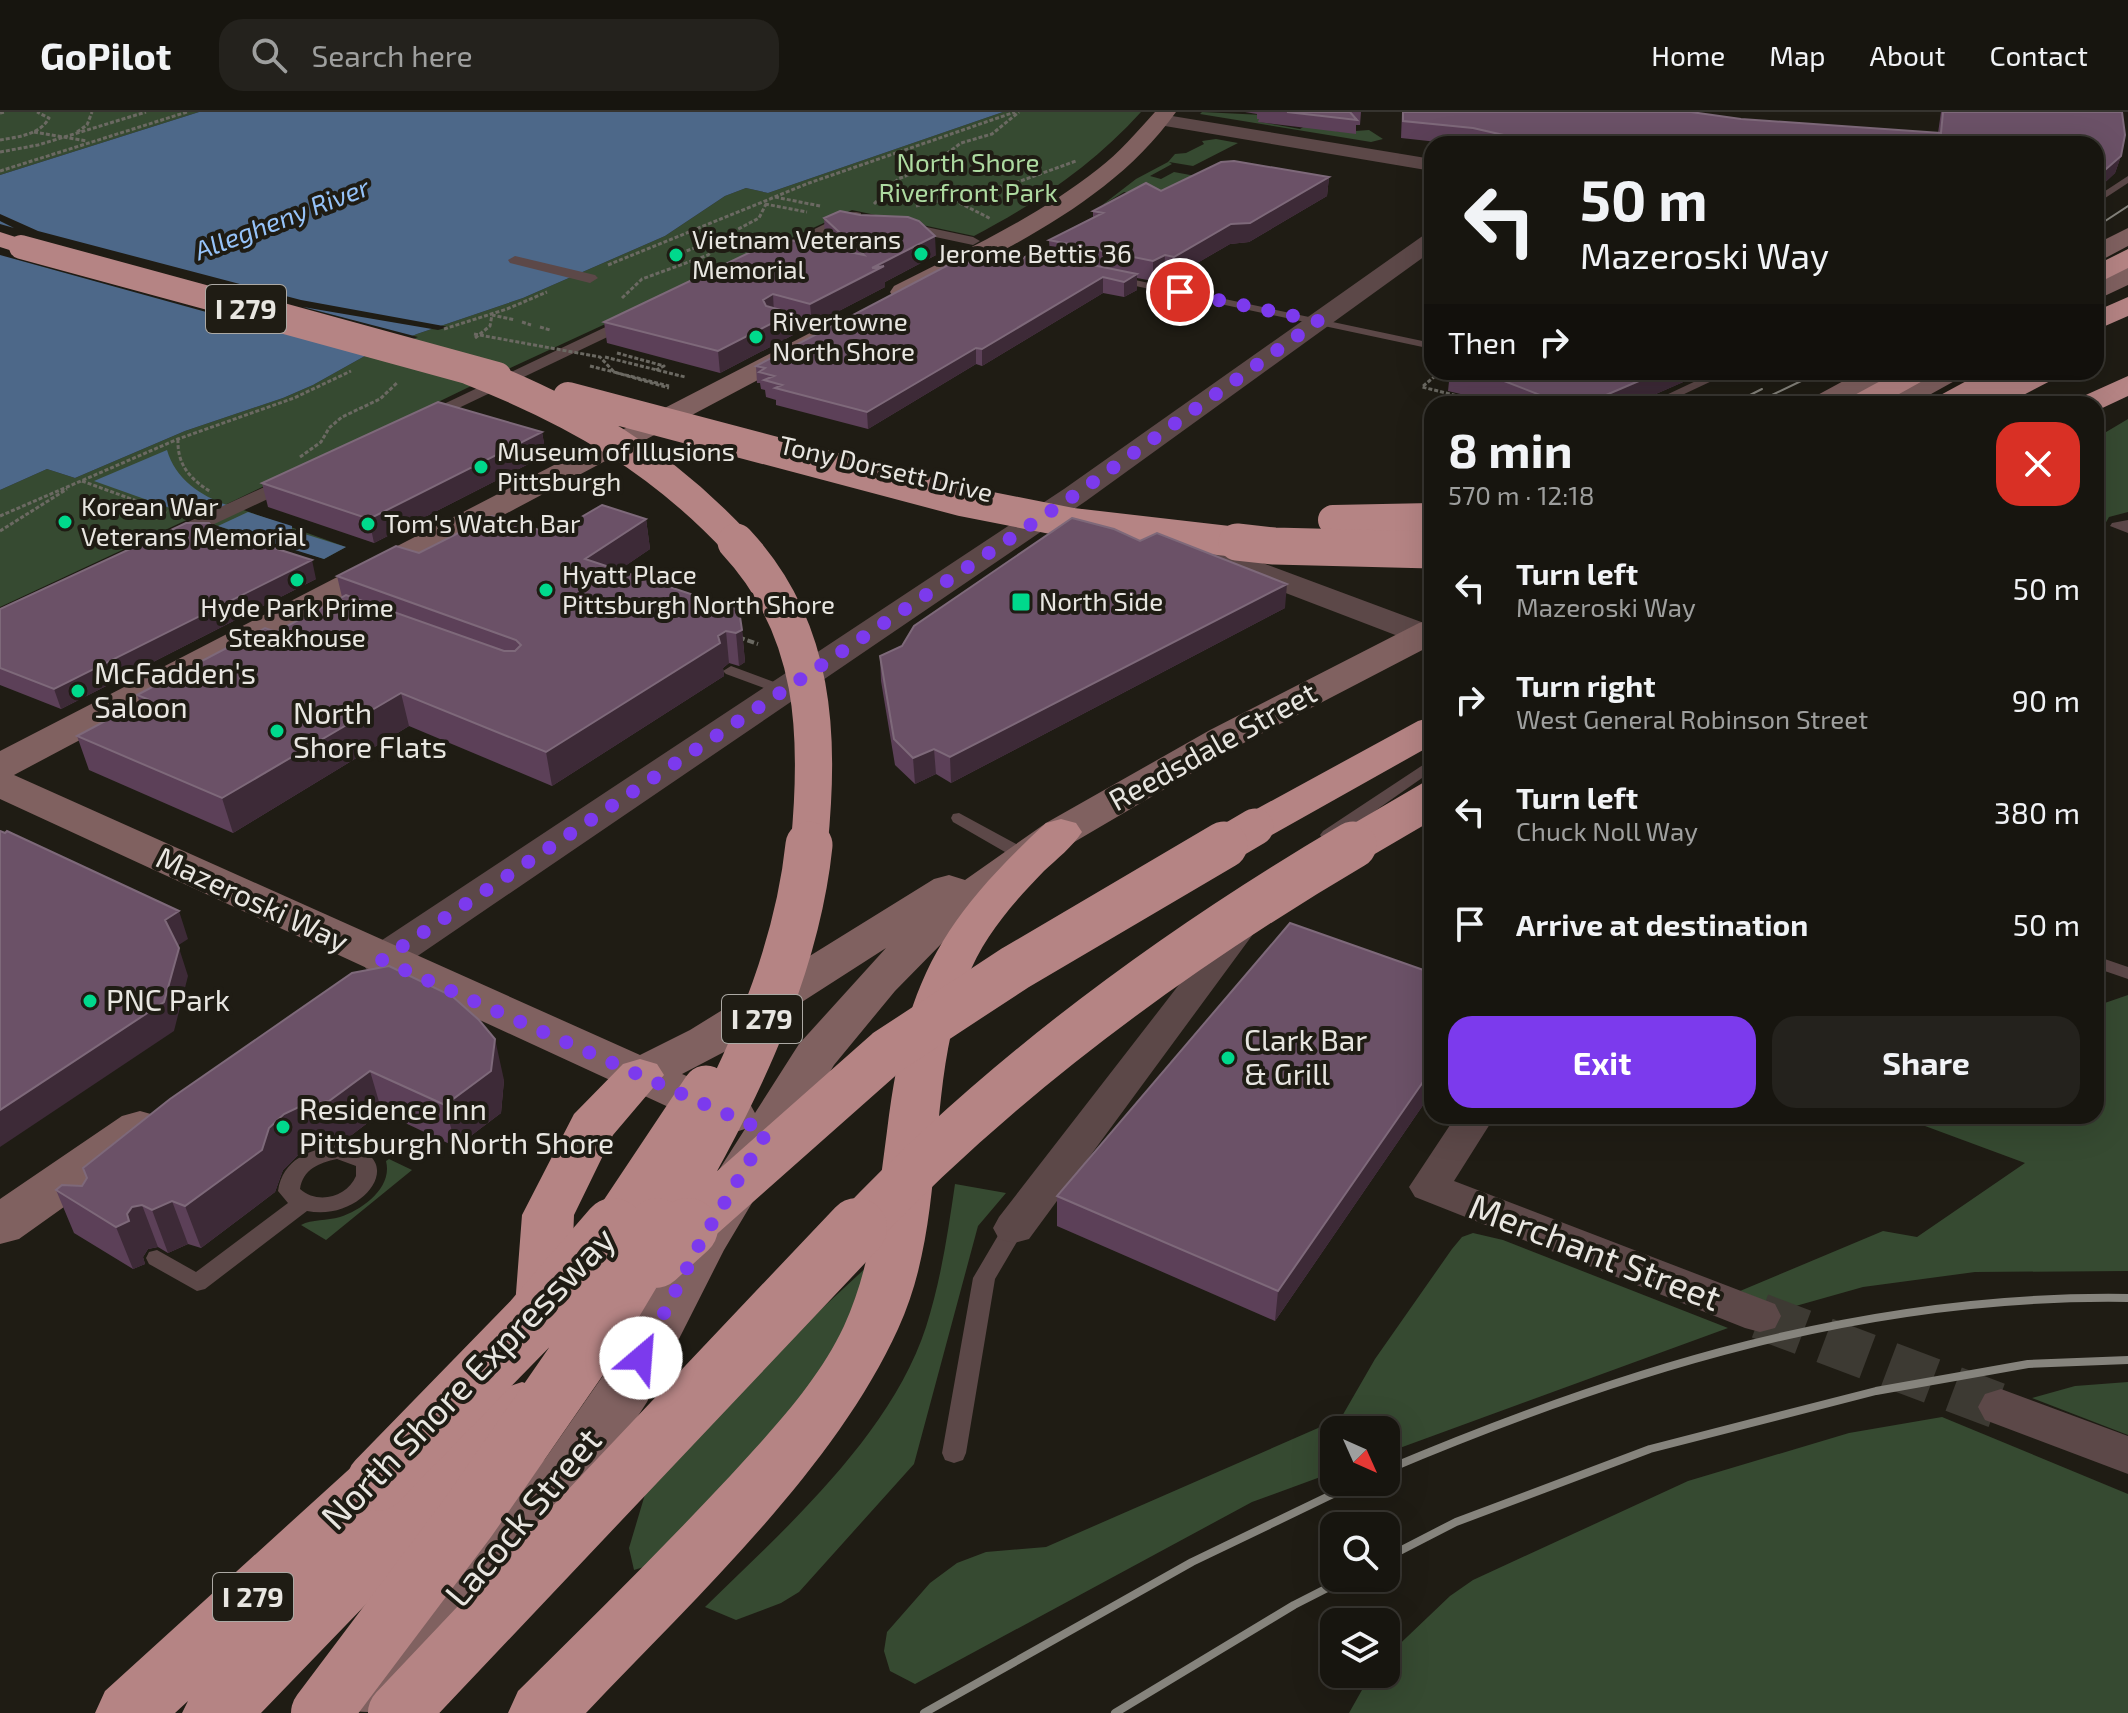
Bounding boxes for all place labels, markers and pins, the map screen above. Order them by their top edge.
place label: Vietnam Veterans Memorial [692,223,901,284]
place label: Jerome Bettis 36 [937,237,1132,268]
marker: Jerome Bettis 36 [912,245,930,263]
marker: Vietnam Veterans Memorial [667,246,685,264]
pin [1146,258,1214,326]
place label: Rivertowne North Shore [772,305,915,366]
marker: Rivertowne North Shore [747,328,765,346]
place label: Museum of Illusions Pittsburgh [497,435,735,496]
marker: Museum of Illusions Pittsburgh [472,458,490,476]
place label: Korean War Veterans Memorial [81,490,306,551]
place label: Tom's Watch Bar [384,507,581,538]
marker: Korean War Veterans Memorial [56,513,74,531]
marker: Tom's Watch Bar [359,515,377,533]
place label: Hyatt Place Pittsburgh North Shore [562,558,835,619]
marker: Hyde Park Prime Steakhouse [288,571,306,589]
marker: Hyatt Place Pittsburgh North Shore [537,581,555,599]
place label: North Side [1039,585,1163,616]
place label: Hyde Park Prime Steakhouse [200,591,394,652]
marker: North Side [1010,591,1032,613]
place label: McFadden's Saloon [94,654,256,724]
marker: McFadden's Saloon [69,682,87,700]
place label: North Shore Flats [293,694,447,764]
marker: North Shore Flats [268,722,286,740]
place label: PNC Park [106,981,230,1017]
marker: PNC Park [81,992,99,1010]
place label: Clark Bar & Grill [1244,1021,1367,1091]
marker: Clark Bar & Grill [1219,1049,1237,1067]
place label: Residence Inn Pittsburgh North Shore [299,1090,614,1160]
marker: Residence Inn Pittsburgh North Shore [274,1118,292,1136]

